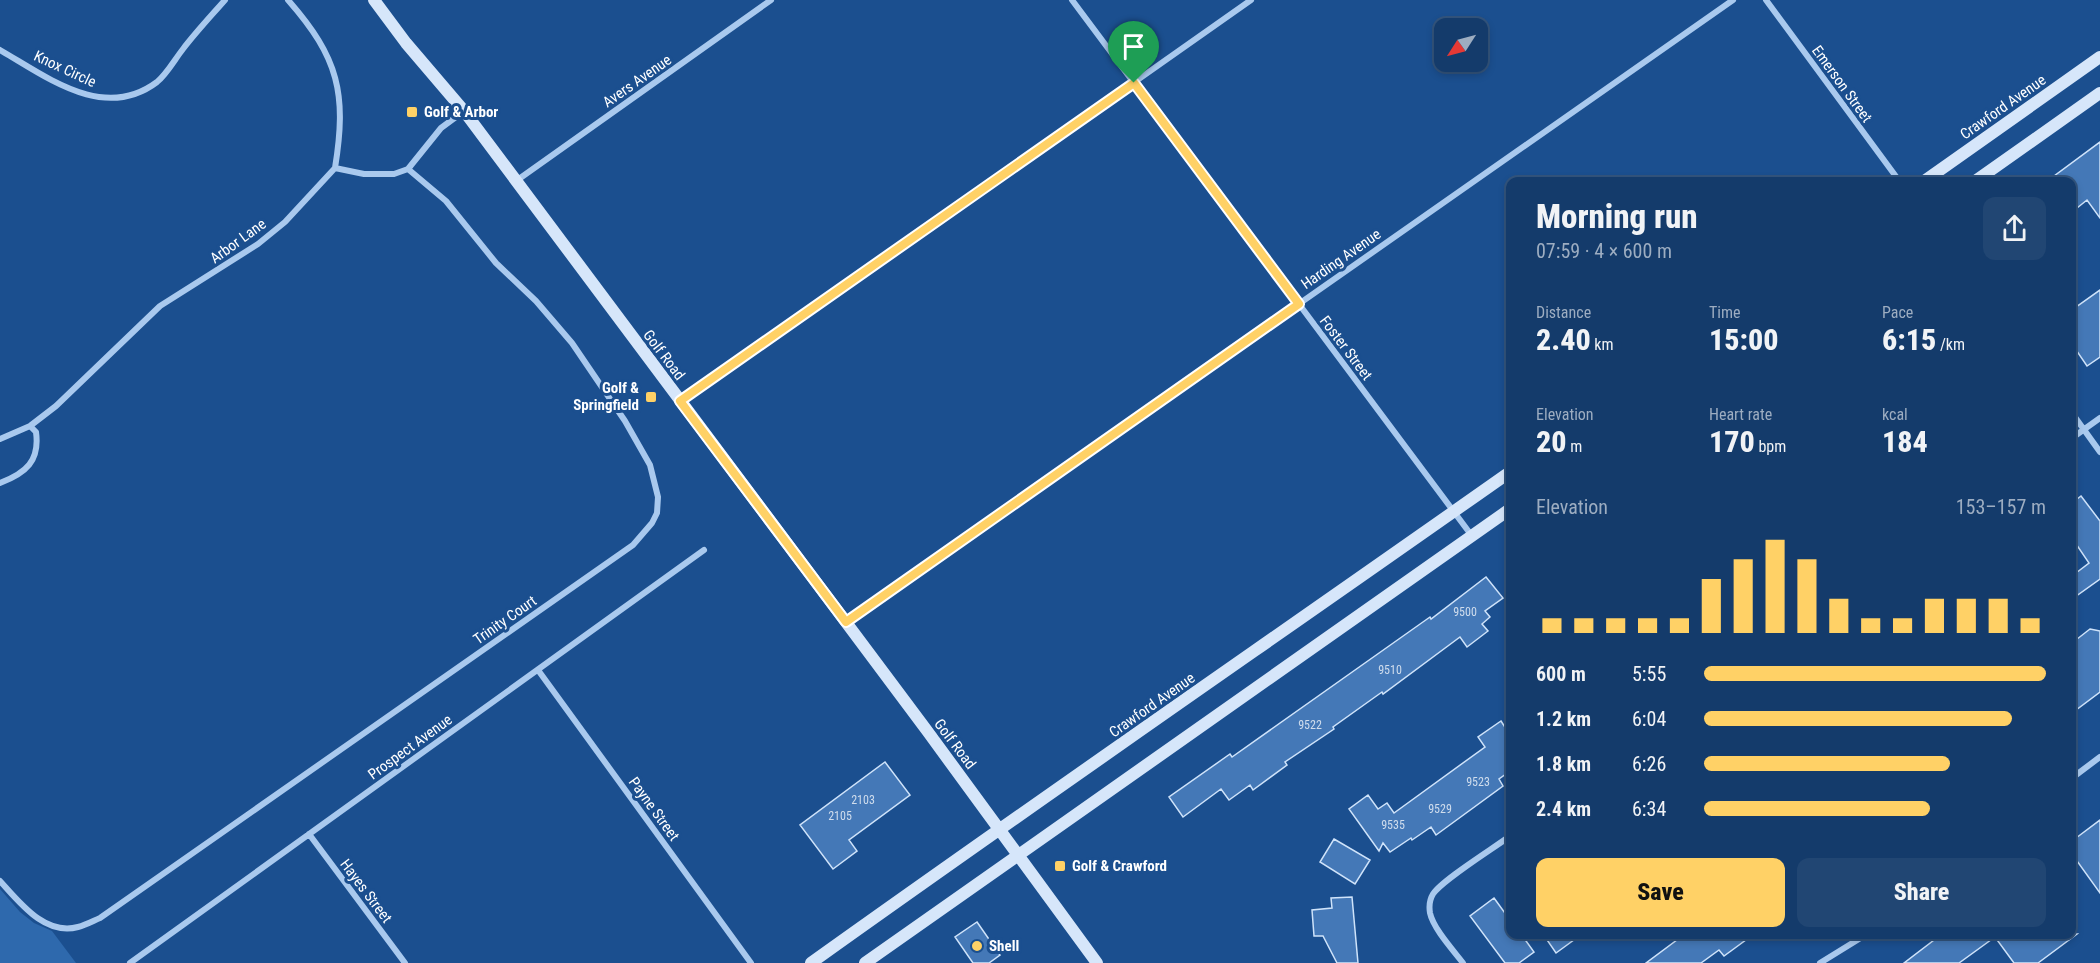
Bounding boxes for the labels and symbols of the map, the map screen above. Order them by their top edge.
north arrow [1434,18,1488,72]
pin [1108,21,1159,83]
street label: Emerson Street [1808,42,1876,126]
street label: Knox Circle [31,47,99,91]
street label: Avers Avenue [599,51,675,111]
street label: Crawford Avenue [1957,71,2049,143]
place label: Golf & Arbor [424,103,498,121]
marker: Golf & Arbor [405,105,419,119]
street label: Arbor Lane [207,215,269,267]
street label: Harding Avenue [1298,225,1384,293]
street label: Foster Street [1316,312,1376,384]
street label: Golf Road [639,326,689,384]
place label: Golf & Springfield [573,379,639,414]
marker: Golf & Springfield [644,390,658,404]
street label: Trinity Court [470,592,540,648]
house number: 9500 [1453,605,1477,619]
house number: 9510 [1378,663,1402,677]
street label: Crawford Avenue [1106,669,1198,741]
street label: Prospect Avenue [364,710,456,784]
street label: Golf Road [930,715,980,773]
house number: 9522 [1298,718,1322,732]
street label: Payne Street [625,774,683,844]
house number: 9523 [1466,775,1490,789]
house number: 2103 [851,793,875,807]
house number: 9529 [1428,802,1452,816]
house number: 2105 [828,809,852,823]
house number: 9535 [1381,818,1405,832]
street label: Hayes Street [336,856,396,926]
place label: Golf & Crawford [1072,857,1167,875]
marker: Golf & Crawford [1053,859,1067,873]
place label: Shell [989,937,1019,955]
marker: Shell [970,939,984,953]

